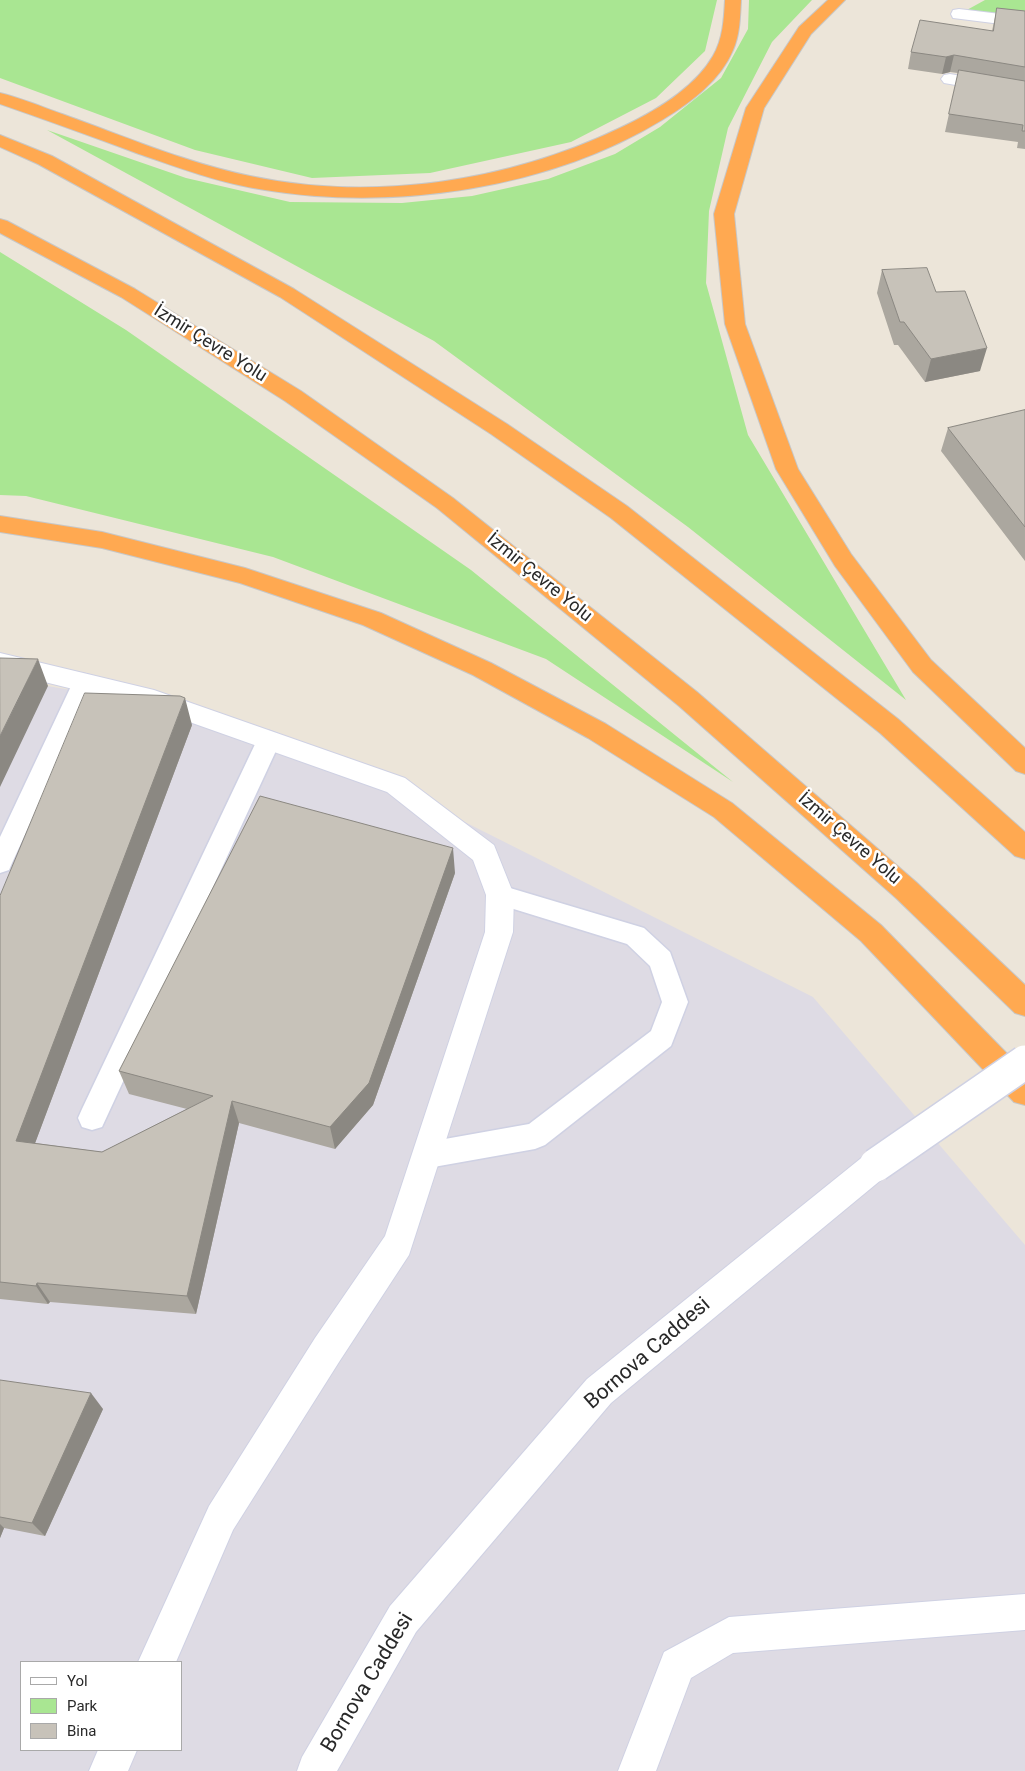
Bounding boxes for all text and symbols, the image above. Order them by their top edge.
street label: İzmir Çevre Yolu [150,301,270,387]
street label: İzmir Çevre Yolu [482,529,596,627]
street label: İzmir Çevre Yolu [793,788,905,890]
street label: Bornova Caddesi [580,1293,716,1415]
street label: Bornova Caddesi [316,1609,420,1757]
legend [20,1661,182,1751]
text: Yol [67,1672,88,1690]
text: Park [67,1697,97,1715]
text: Bina [67,1722,96,1740]

